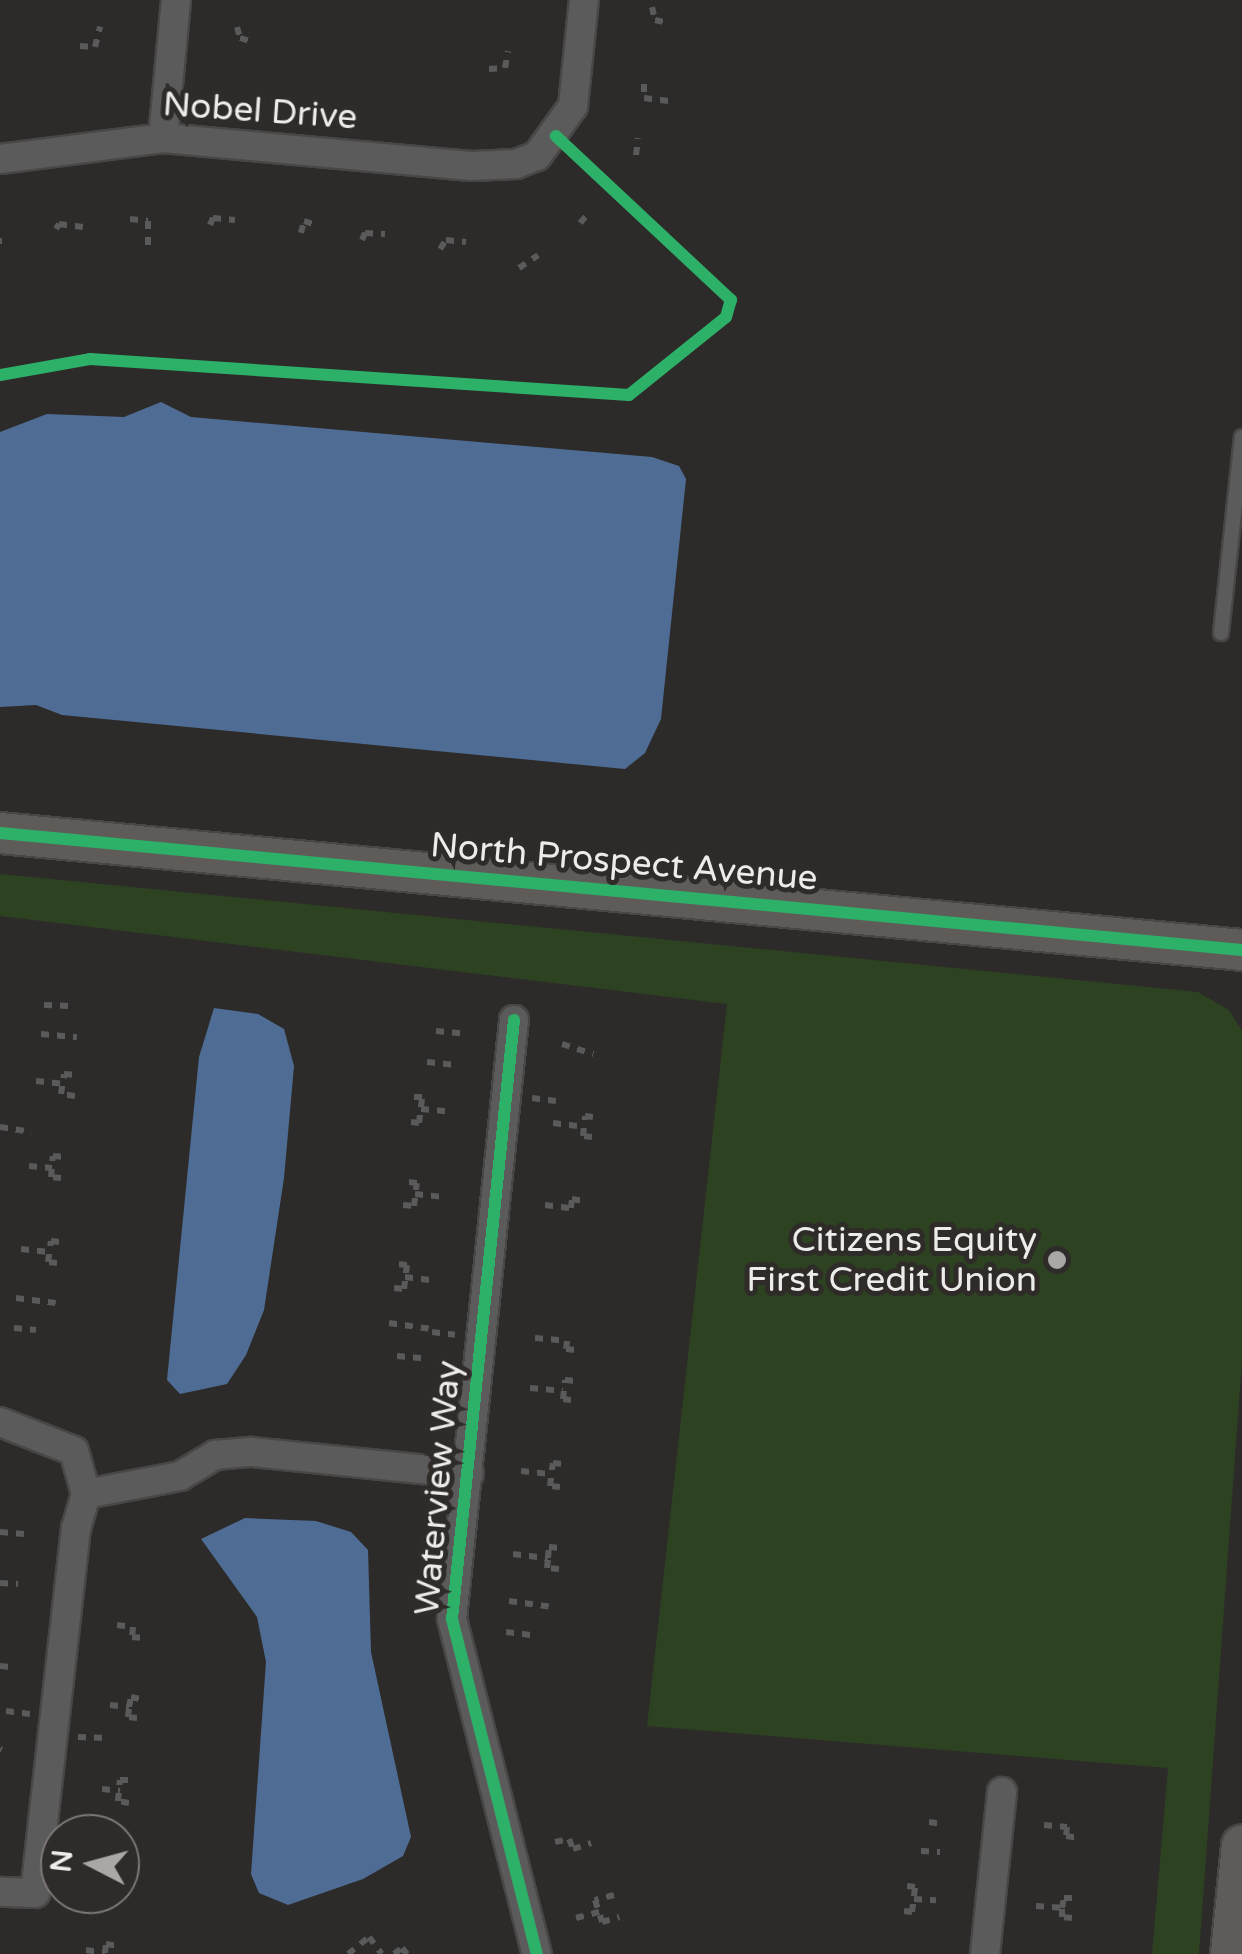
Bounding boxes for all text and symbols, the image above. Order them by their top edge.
street label: Nobel Drive [161,83,359,139]
street label: North Prospect Avenue [429,824,819,900]
place label: Citizens Equity First Credit Union [746,1219,1037,1301]
marker: Citizens Equity First Credit Union [1046,1249,1068,1271]
street label: Waterview Way [406,1359,470,1617]
north arrow [40,1814,140,1914]
text: N [44,1848,80,1874]

